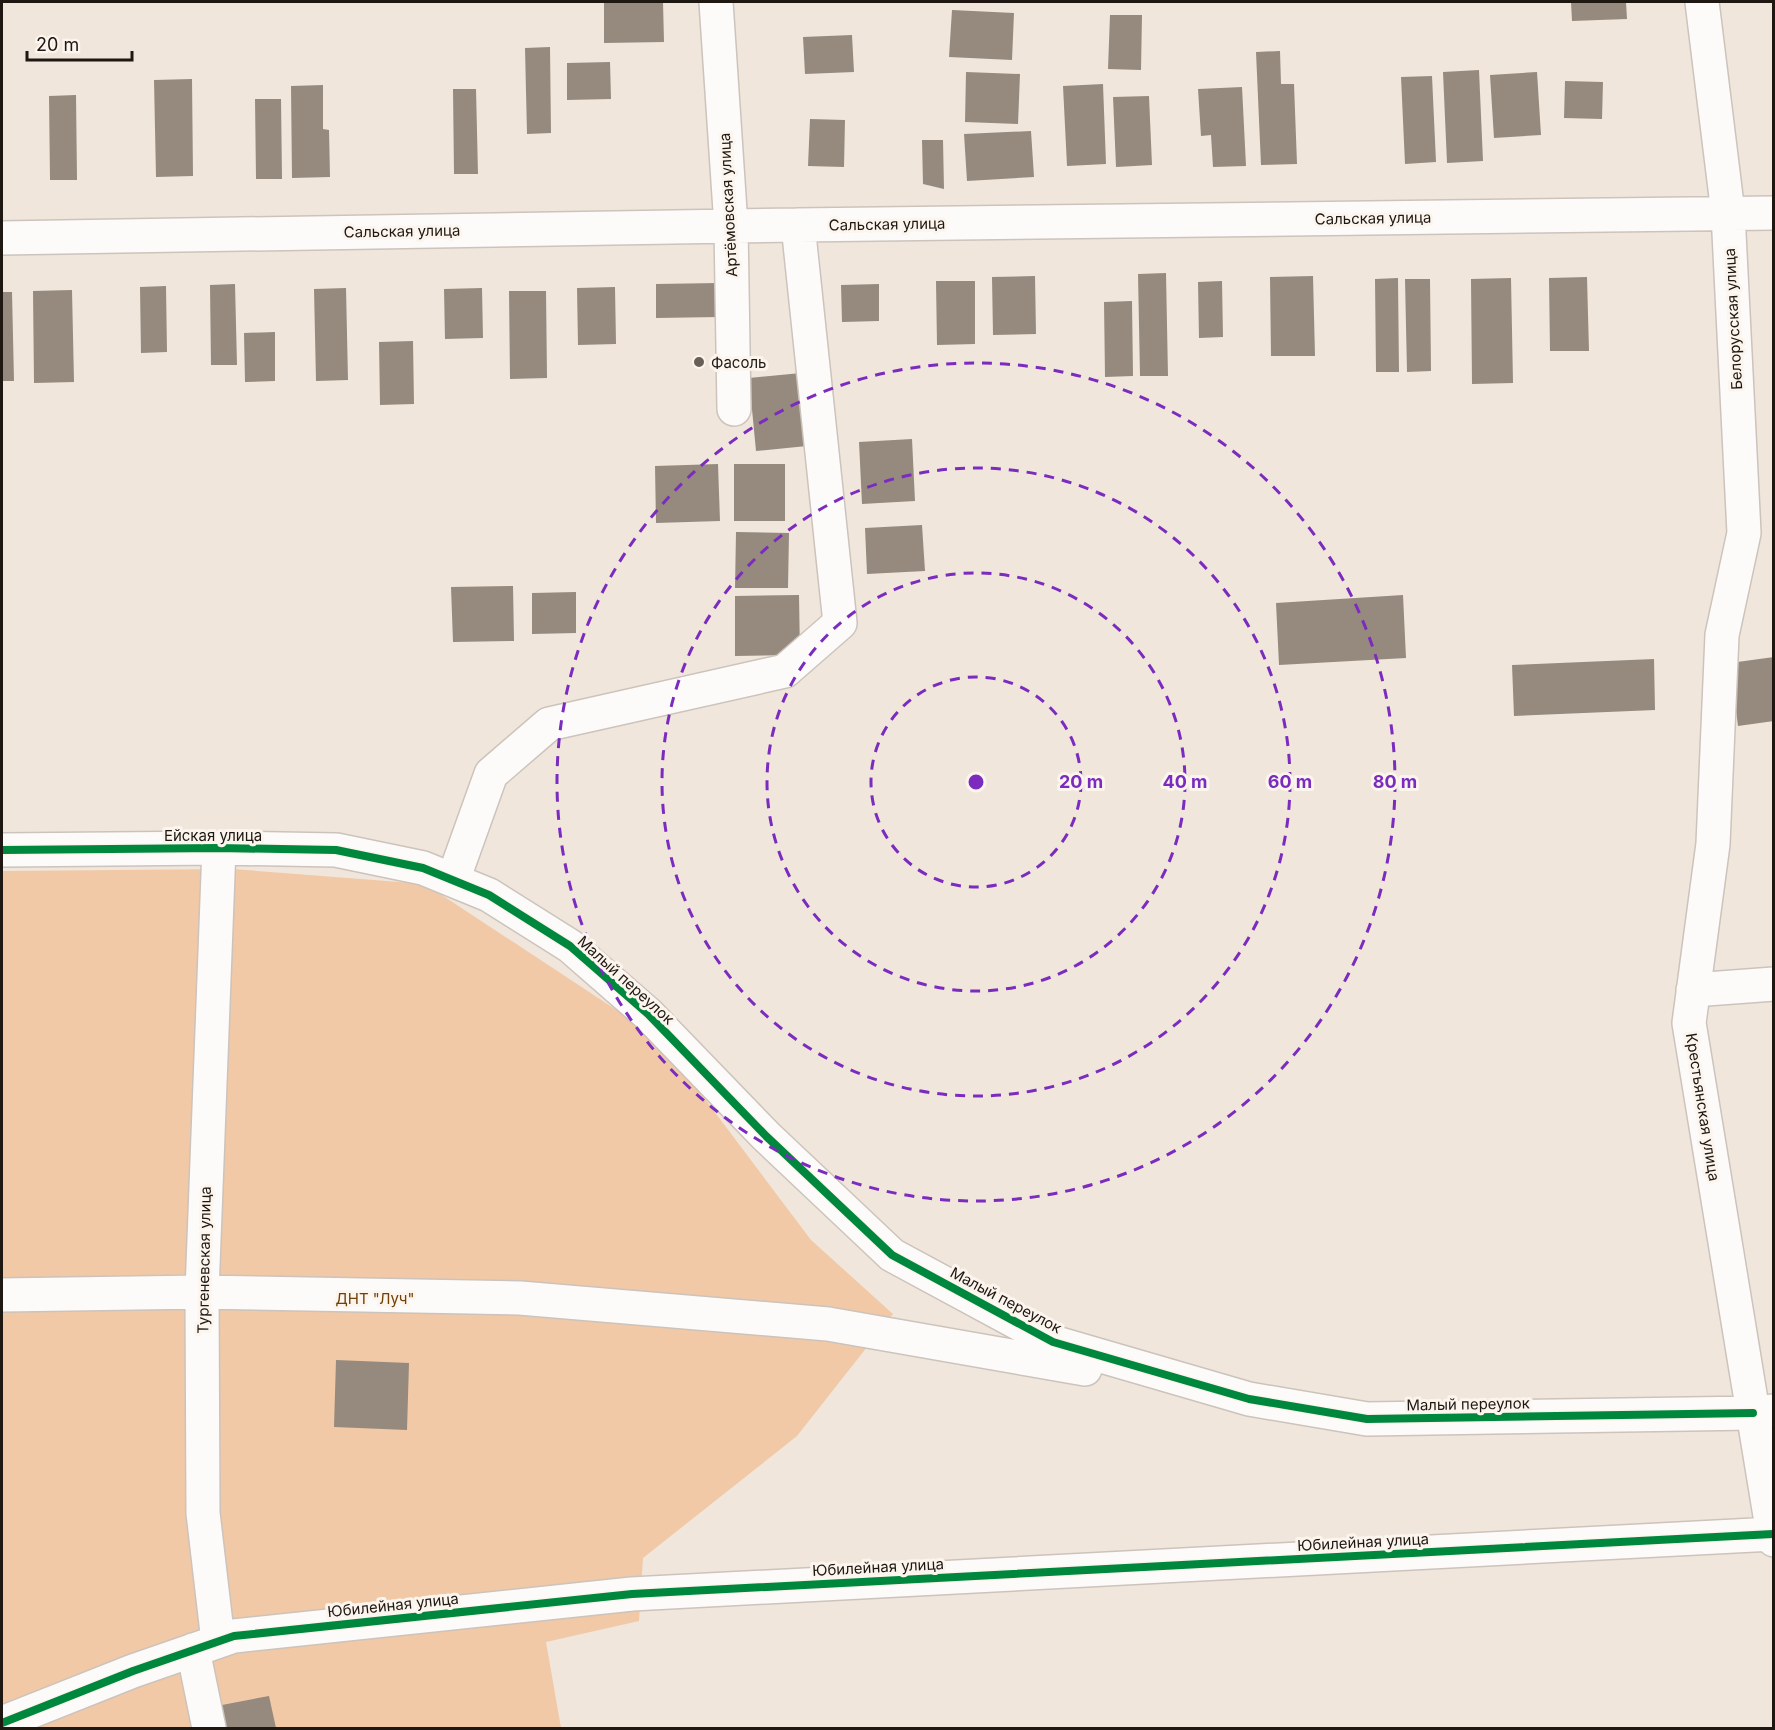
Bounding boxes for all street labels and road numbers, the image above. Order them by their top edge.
street label: Артёмовская улица [715,132,741,278]
street label: Сальская улица [1315,207,1431,229]
street label: Сальская улица [829,213,945,235]
street label: Сальская улица [344,220,460,242]
street label: Белорусская улица [1720,248,1746,390]
street label: Ейская улица [164,826,262,845]
street label: Малый переулок [574,932,678,1028]
street label: Крестьянская улица [1682,1032,1724,1182]
street label: Тургеневская улица [193,1186,215,1334]
street label: Малый переулок [947,1263,1065,1337]
street label: Малый переулок [1406,1393,1530,1415]
street label: Юбилейная улица [1297,1529,1429,1555]
street label: Юбилейная улица [812,1554,944,1580]
street label: Юбилейная улица [327,1589,459,1621]

